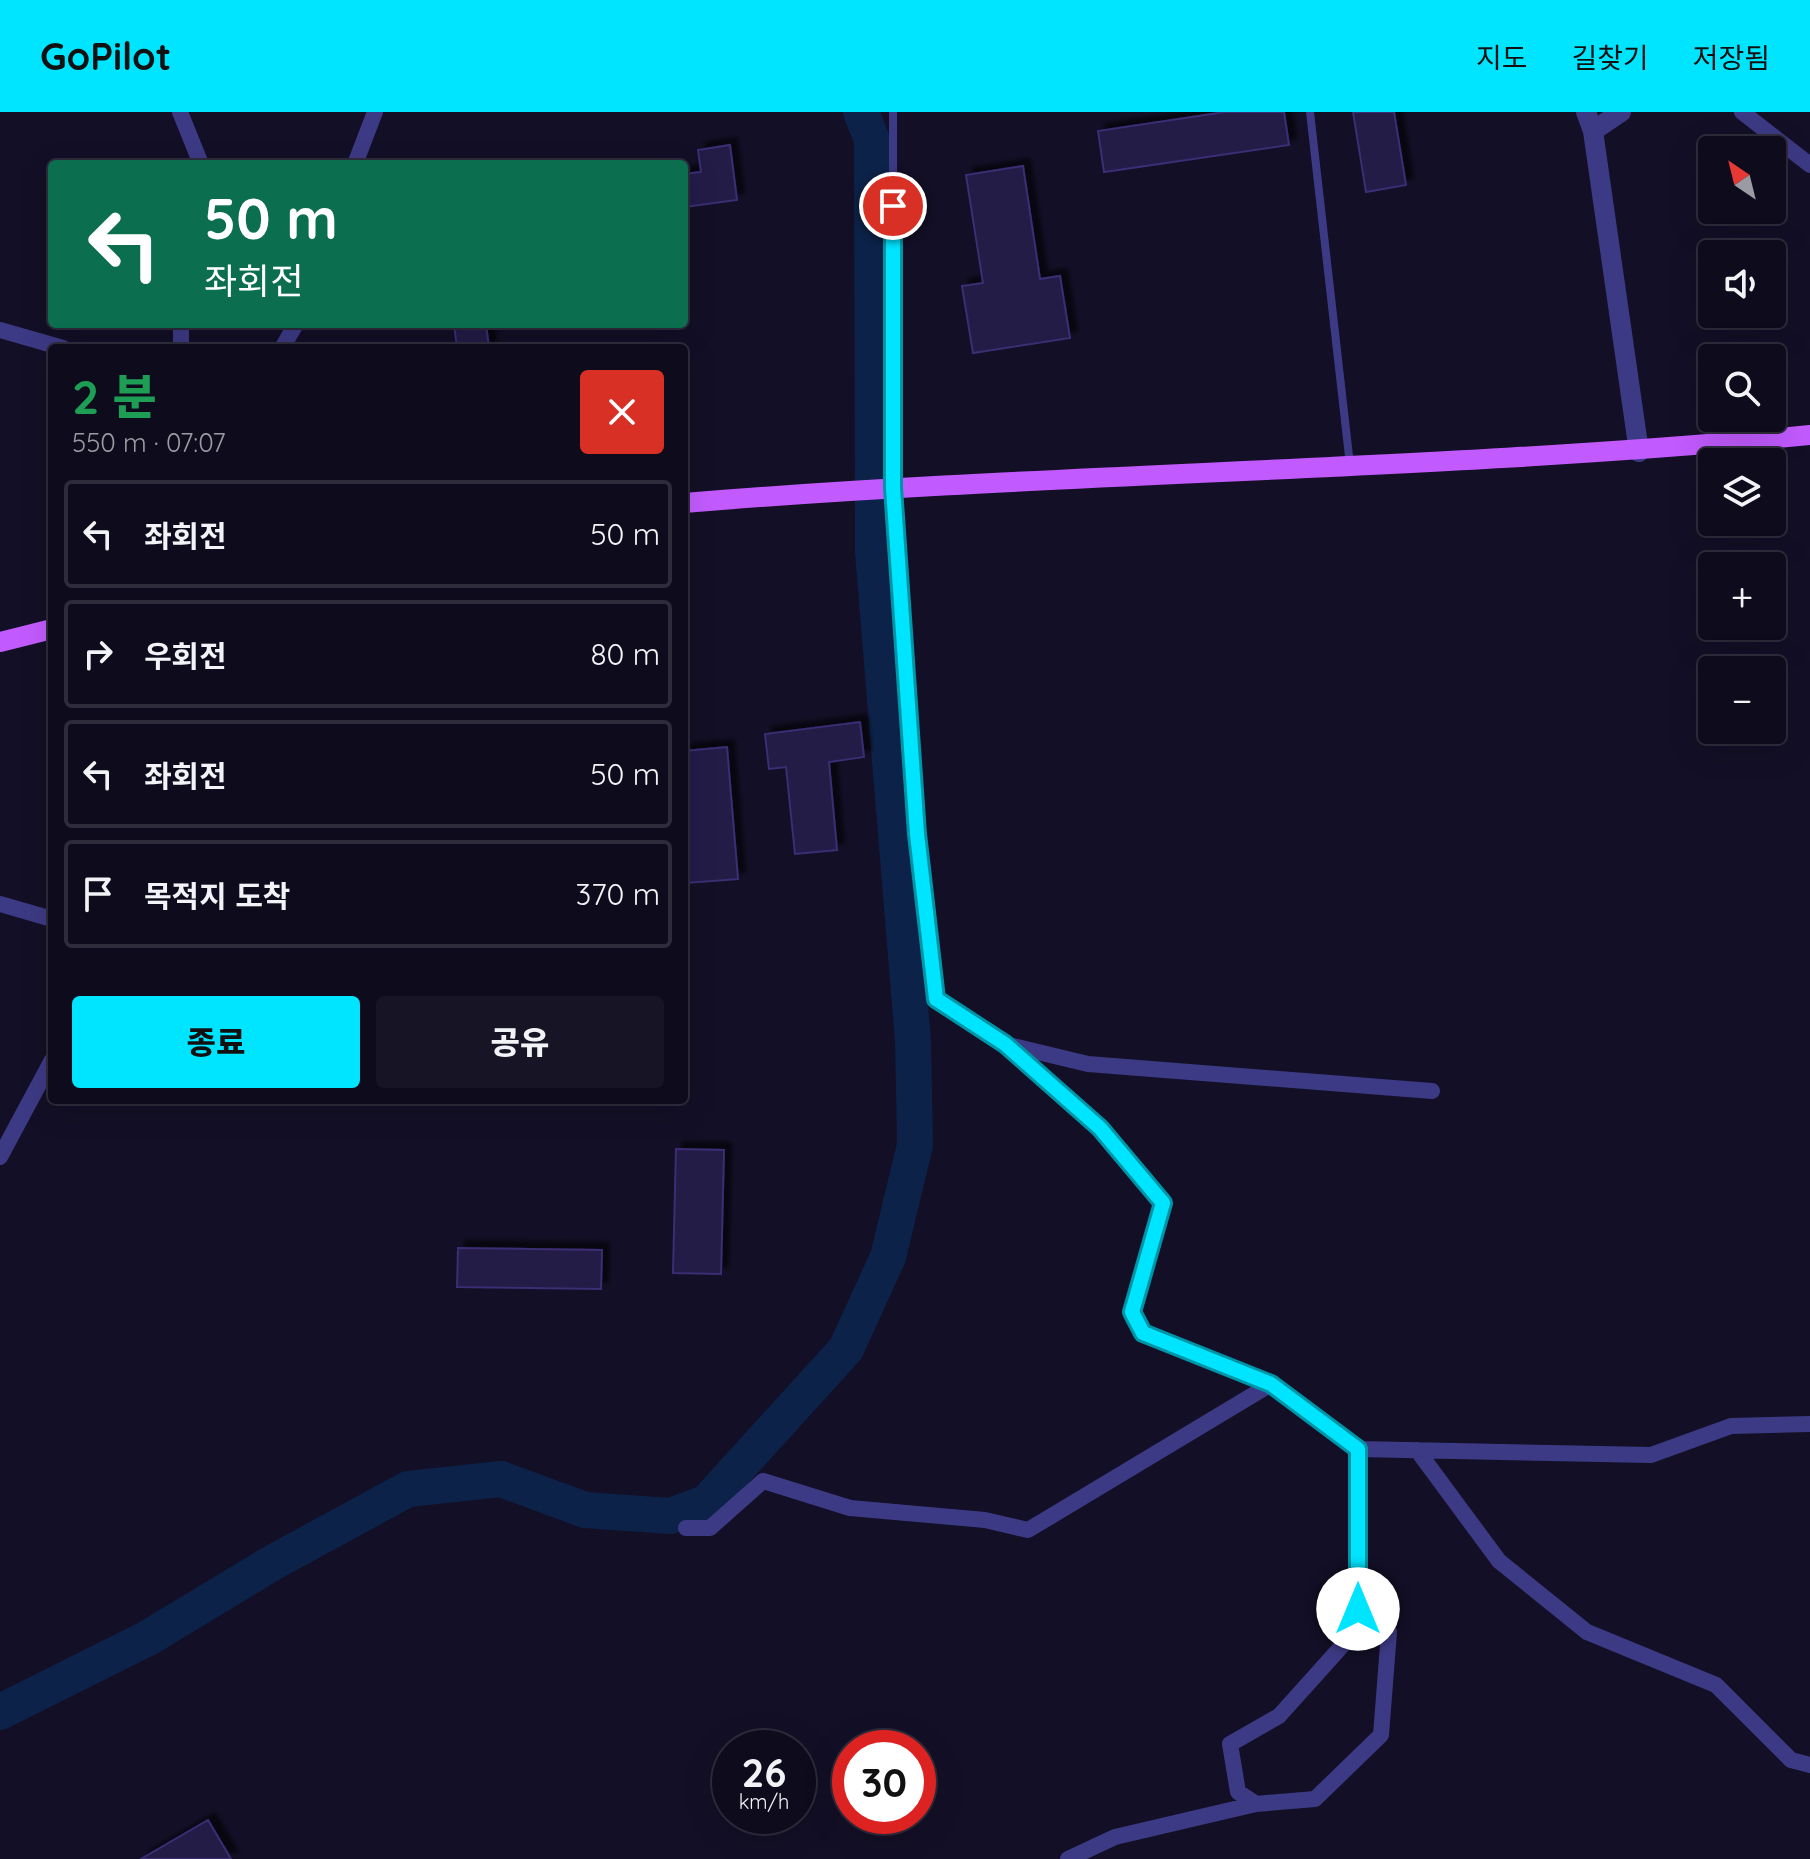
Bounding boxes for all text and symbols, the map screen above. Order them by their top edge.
text: GoPilot [40,32,171,80]
text: 지도 [1476,40,1527,75]
text: 길찾기 [1571,40,1649,75]
text: 저장됨 [1693,40,1770,75]
north arrow [1698,136,1786,224]
map controls [1698,136,1786,744]
pin [859,172,927,240]
text: 50 m [204,183,338,253]
icon: arrive [871,184,915,228]
icon: left [72,192,176,296]
button: sound [1698,240,1786,328]
text: 좌회전 [204,258,303,303]
button: search [1698,344,1786,432]
text: 2 분 [72,366,157,426]
button: close [580,370,664,454]
text: 550 m · 07:07 [72,426,226,459]
button: layers [1698,448,1786,536]
icon: left [76,512,120,556]
text: 50 m [590,515,660,553]
text: 좌회전 [144,517,227,555]
button: + [1698,552,1786,640]
icon: right [76,632,120,676]
text: 80 m [590,635,660,673]
text: 우회전 [144,637,227,675]
button: − [1698,656,1786,744]
icon: left [76,752,120,796]
text: 50 m [590,755,660,793]
text: 좌회전 [144,757,227,795]
icon: arrive [76,872,120,916]
text: 370 m [575,875,660,913]
text: 목적지 도착 [144,877,290,915]
button: 종료 [72,996,360,1088]
button: 공유 [376,996,664,1088]
position arrow [1316,1567,1400,1651]
speed limit sign: 30 [832,1730,936,1834]
text: 26 [742,1747,786,1797]
text: km/h [739,1789,789,1814]

